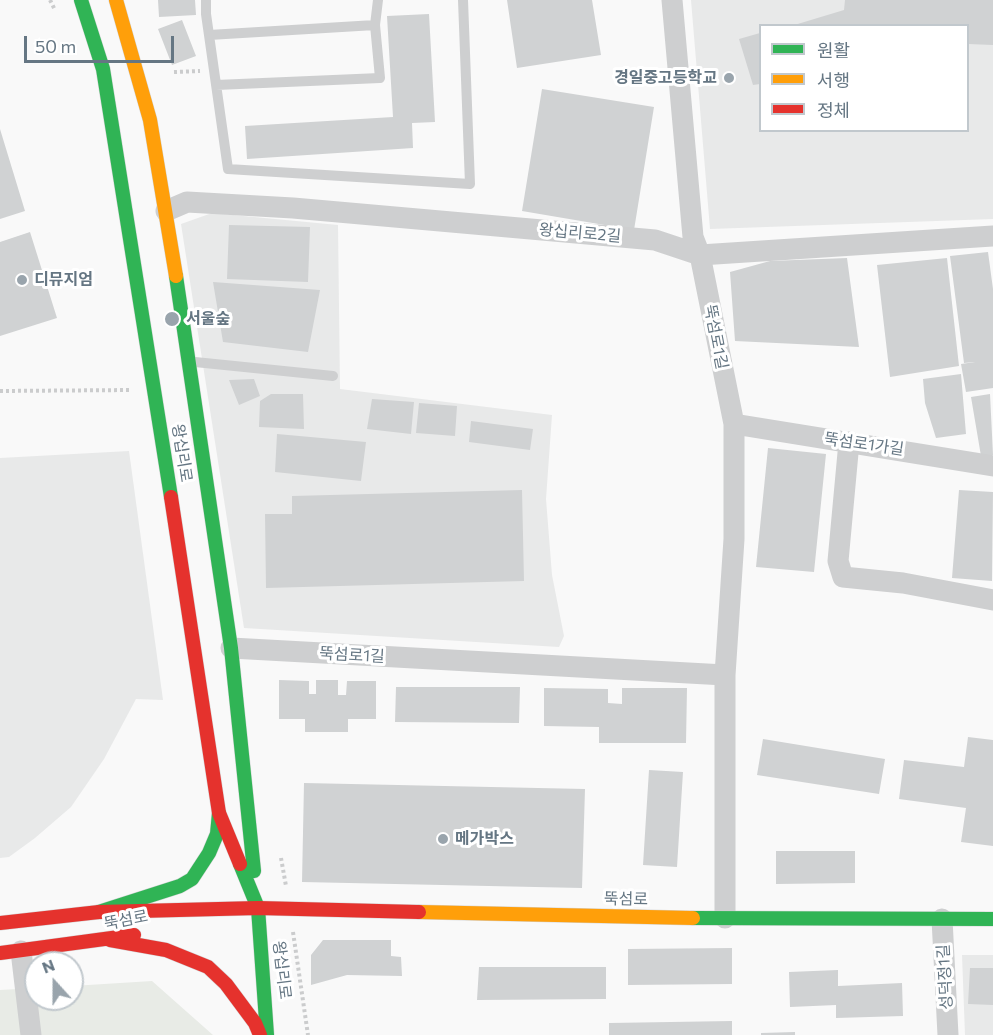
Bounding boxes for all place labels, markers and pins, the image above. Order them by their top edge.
place label: 경일중고등학교 [614,68,717,88]
marker: 경일중고등학교 [722,71,736,85]
place label: 디뮤지엄 [34,270,93,290]
marker: 디뮤지엄 [15,273,29,287]
place label: 서울숲 [186,309,230,329]
marker: 서울숲 [163,310,181,328]
place label: 메가박스 [455,829,514,849]
marker: 메가박스 [436,832,450,846]

